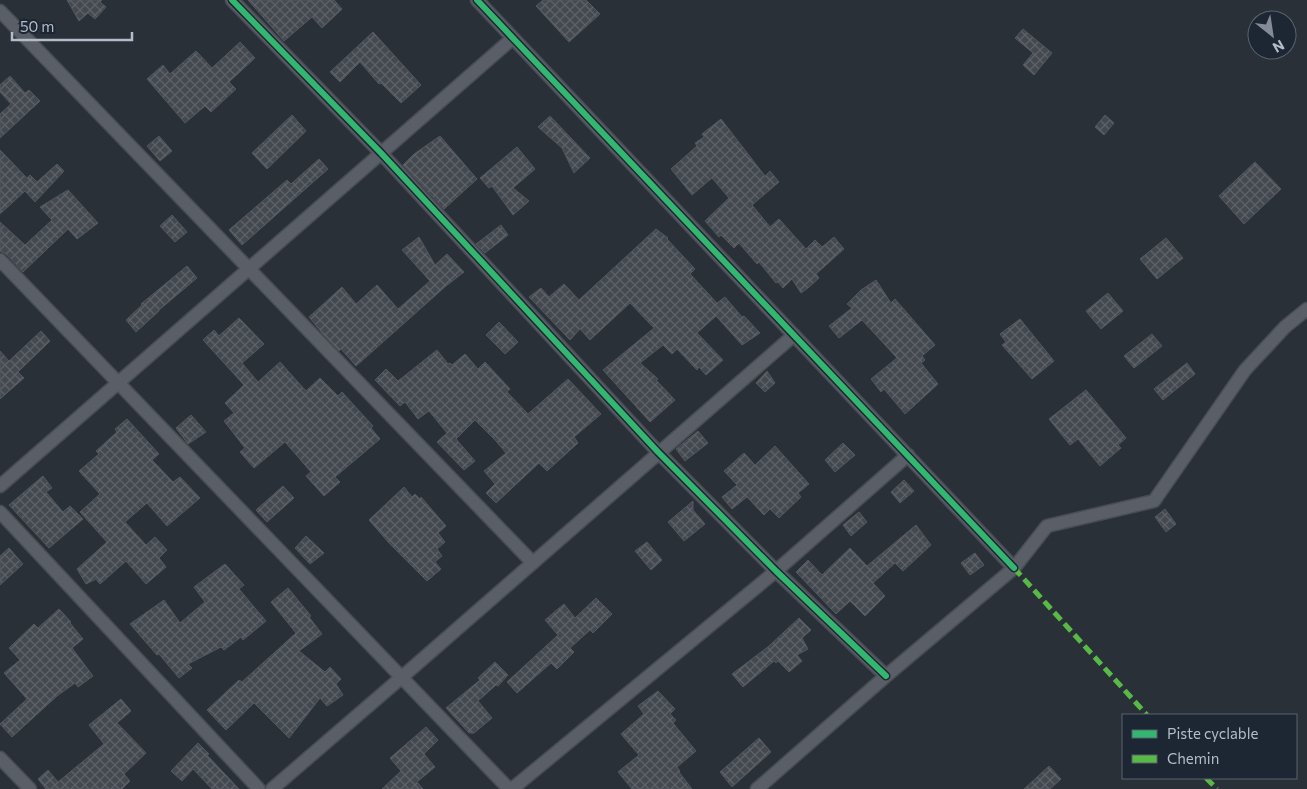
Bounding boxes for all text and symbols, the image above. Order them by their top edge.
scale bar [12,10,132,42]
north arrow [1247,10,1297,60]
text: 50 m [20,17,54,35]
text: N [1270,37,1288,57]
legend [1122,714,1297,779]
text: Piste cyclable [1167,724,1259,742]
text: Chemin [1167,749,1219,767]

